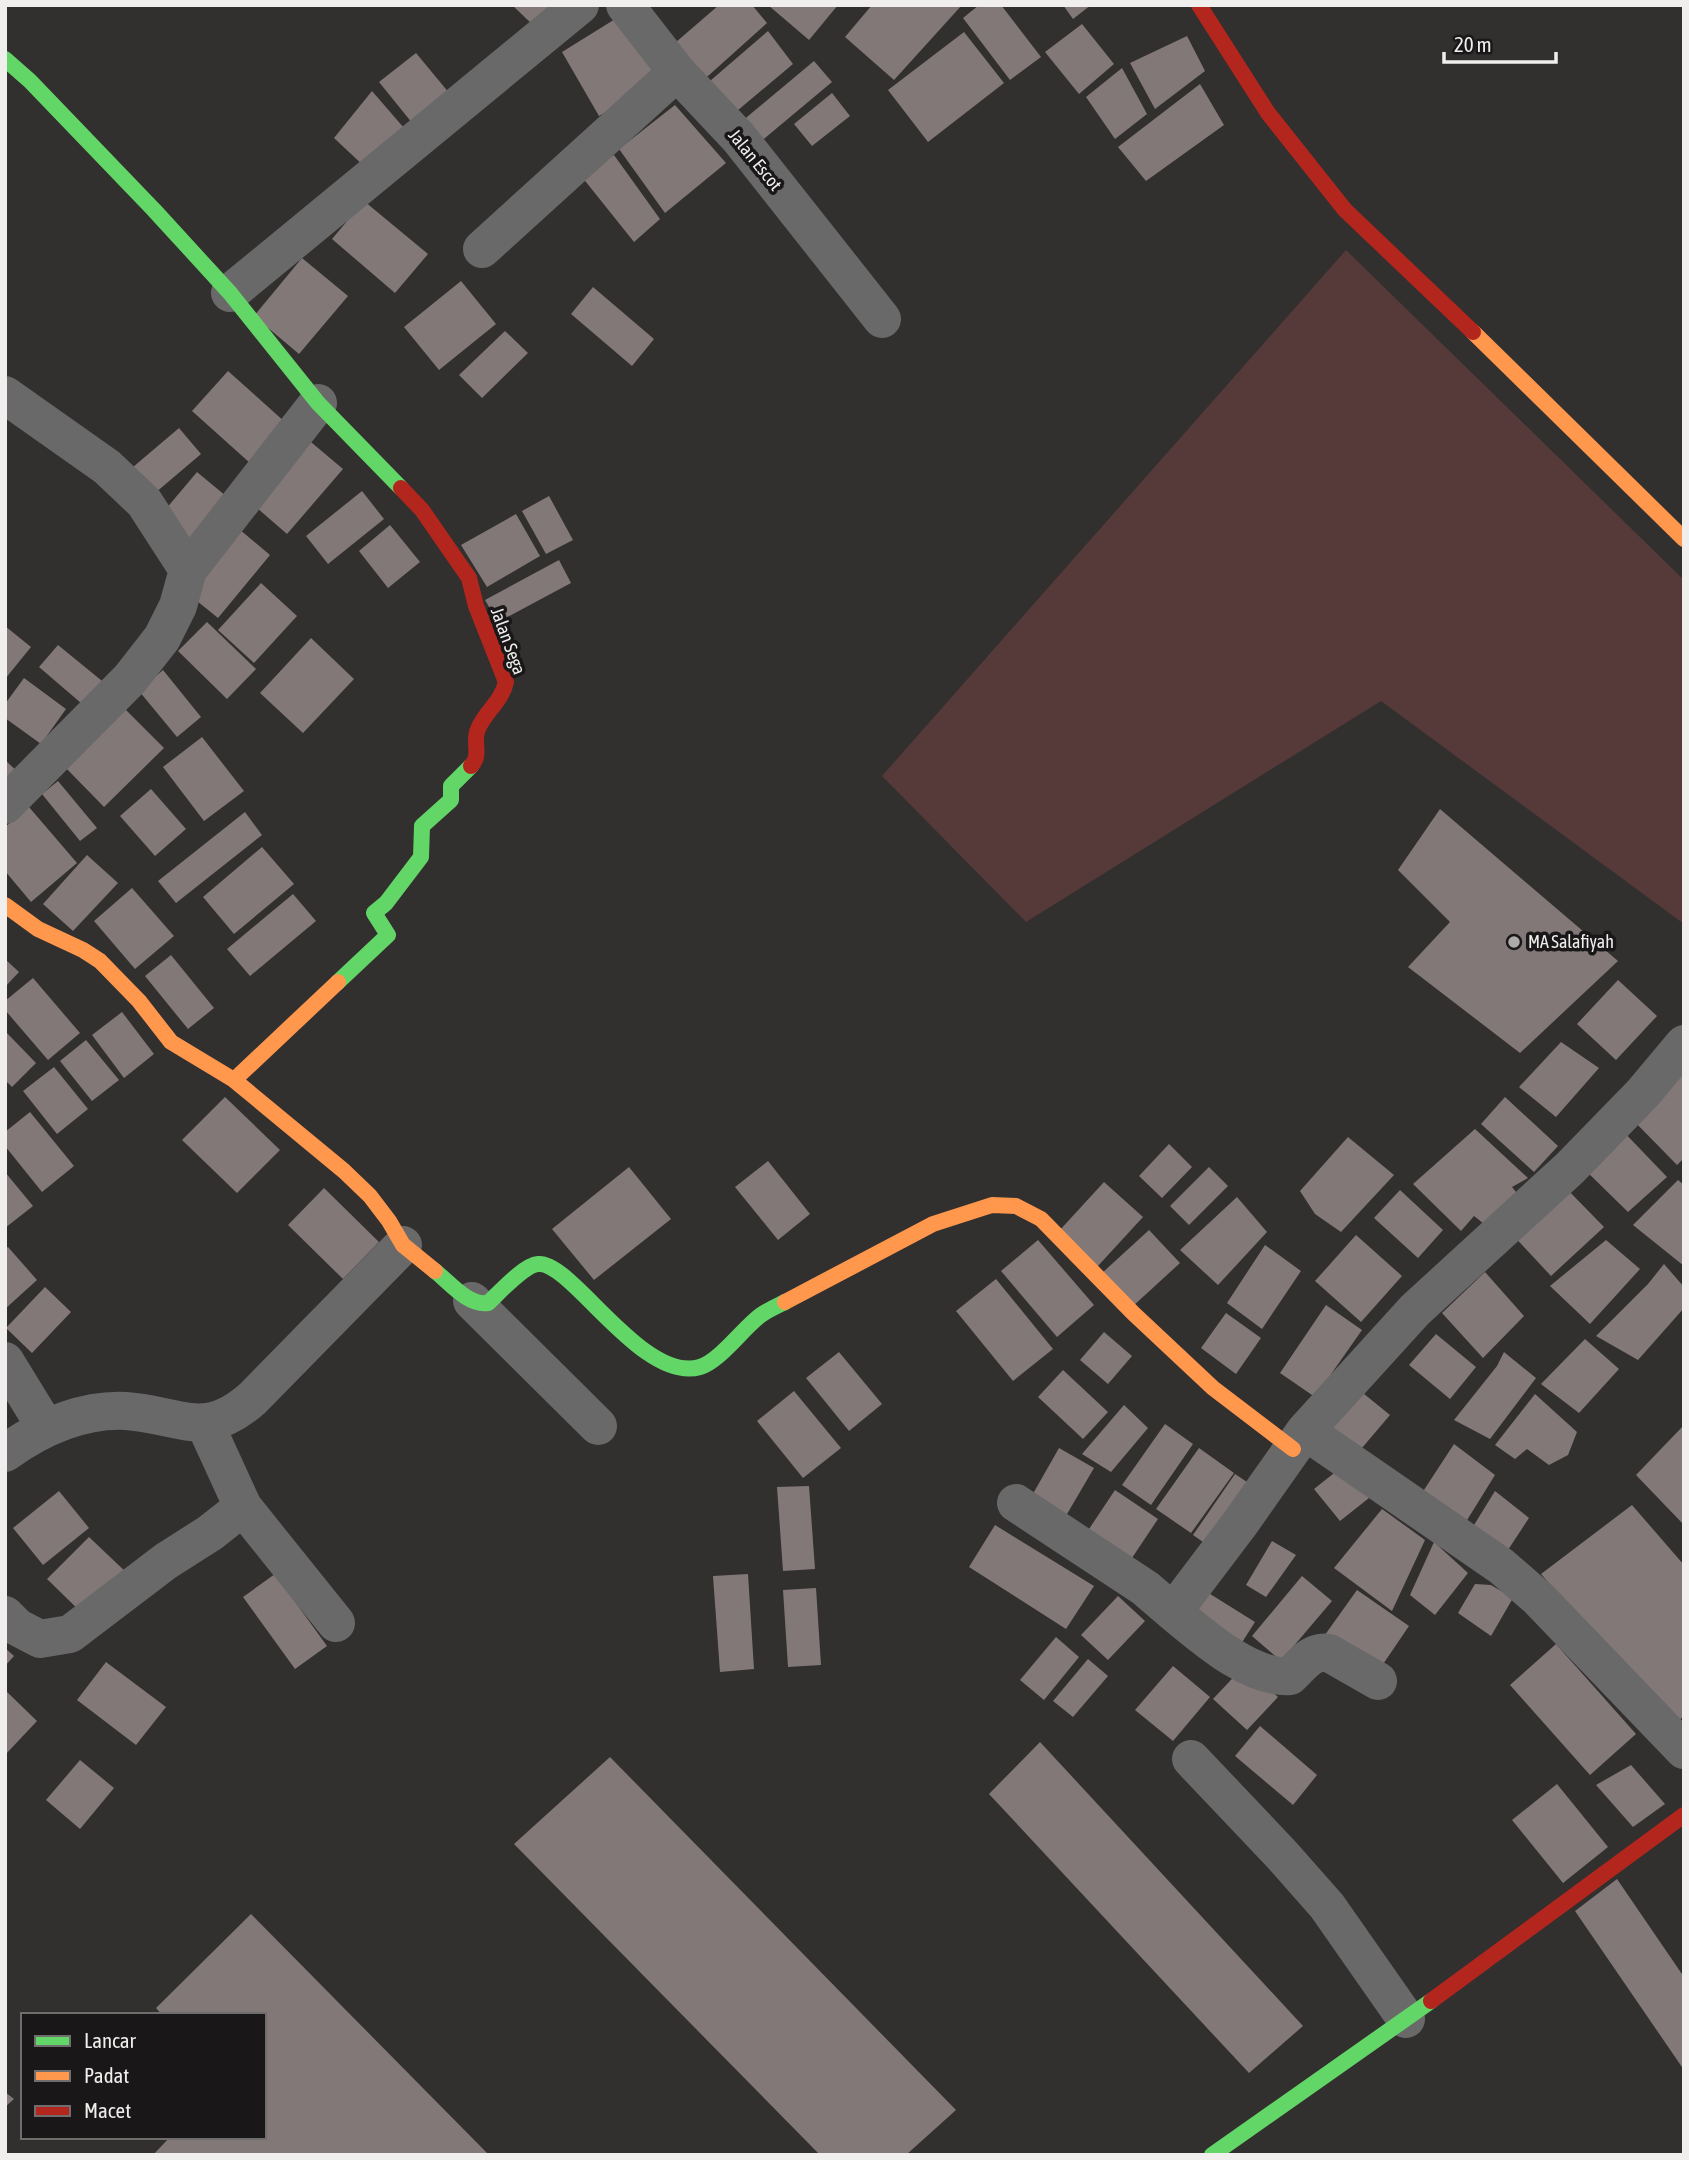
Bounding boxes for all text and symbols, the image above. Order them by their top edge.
scale bar [1444,21,1556,65]
text: 20 m [1454,32,1492,56]
street label: Jalan Escot [724,125,786,195]
street label: Jalan Sega [487,604,530,677]
place label: MA Salafiyah [1528,931,1614,952]
marker: MA Salafiyah [1506,934,1522,950]
legend [21,2013,266,2139]
text: Lancar [84,2028,137,2052]
text: Padat [84,2063,129,2087]
text: Macet [84,2098,131,2122]

